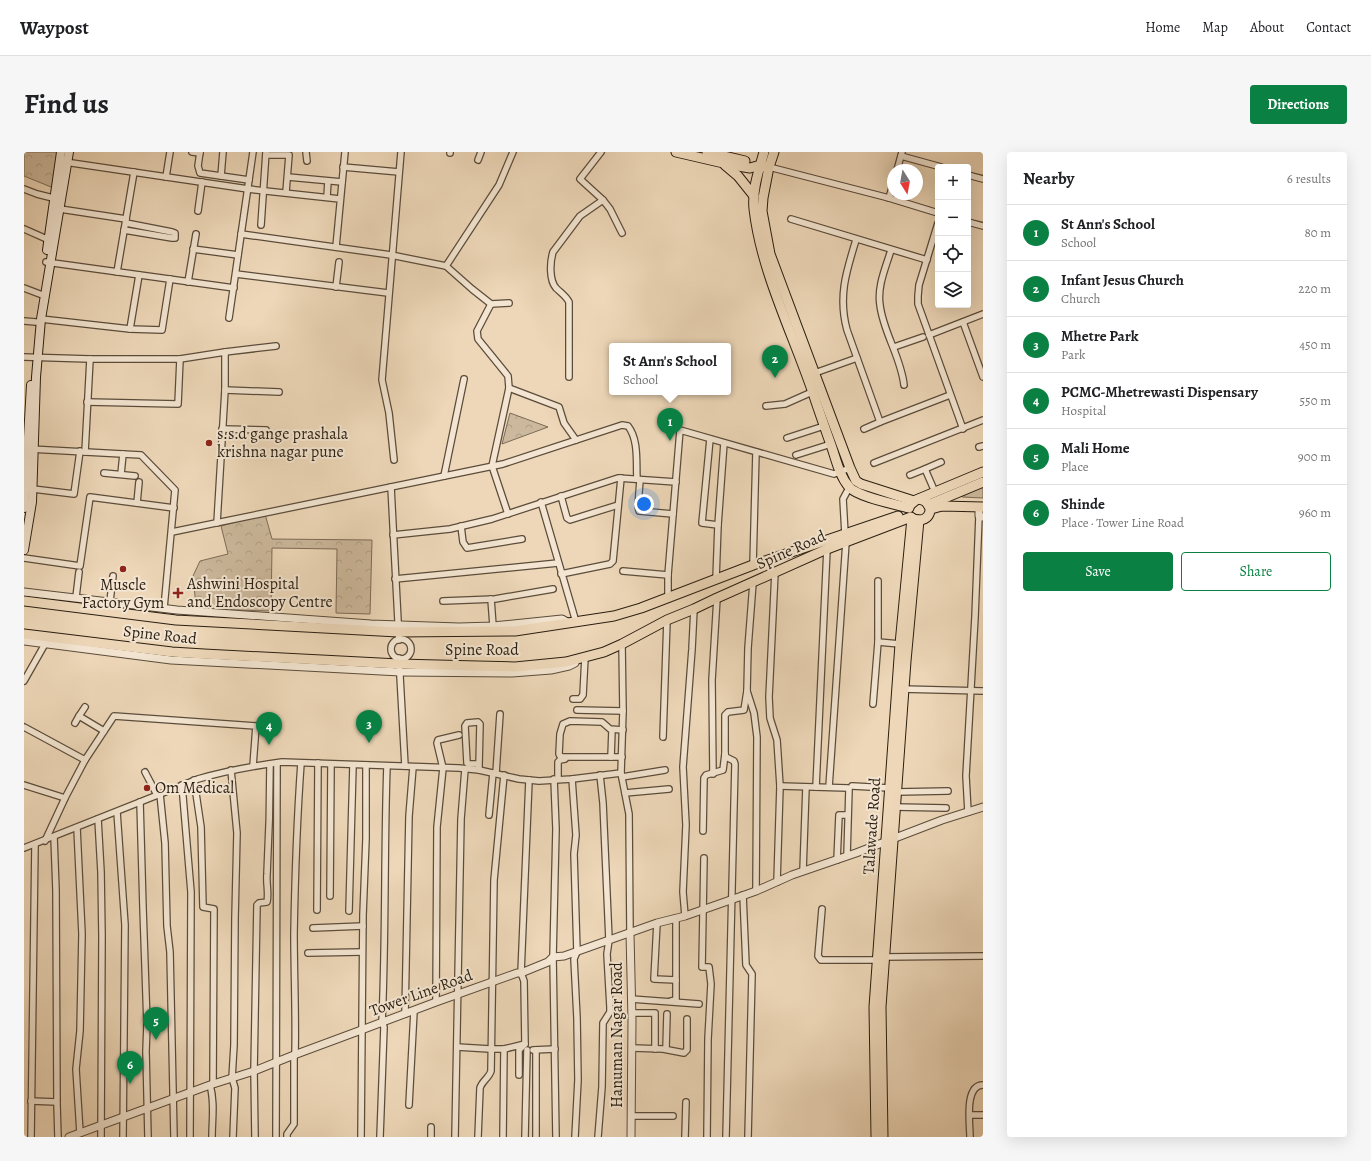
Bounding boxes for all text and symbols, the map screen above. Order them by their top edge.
text: Waypost [20,15,89,41]
text: Home [1145,18,1180,37]
text: Map [1202,18,1228,37]
text: About [1250,18,1284,37]
text: Contact [1306,18,1351,37]
text: Find us [24,85,109,123]
button: Directions [1250,85,1347,124]
north arrow [887,164,923,200]
map controls [935,164,971,308]
button: + [935,164,971,200]
text: Nearby [1023,167,1074,190]
text: 6 results [1287,170,1331,187]
button: − [935,200,971,236]
text: St Ann's School [1061,214,1155,234]
text: 1 [1034,224,1038,241]
text: 80 m [1304,224,1331,241]
text: School [1061,234,1096,251]
button: locate [935,236,971,272]
text: Infant Jesus Church [1061,270,1184,290]
button: layers [935,272,971,308]
text: 2 [1033,280,1039,297]
text: 220 m [1298,280,1331,297]
text: Church [1061,290,1100,307]
text: Mhetre Park [1061,326,1139,346]
text: 3 [1033,336,1039,353]
text: 450 m [1299,336,1331,353]
popup [609,343,731,395]
pin: 2 [762,345,788,378]
text: Park [1061,346,1085,363]
text: St Ann's School [623,351,717,371]
text: School [623,371,658,388]
text: PCMC-Mhetrewasti Dispensary [1061,382,1258,402]
text: 4 [1033,392,1039,409]
text: 550 m [1300,392,1331,409]
text: Hospital [1061,402,1106,419]
pin: 1 [657,408,683,441]
place label: s.s.d gange prashala krishna nagar pune [217,423,349,463]
marker: s.s.d gange prashala krishna nagar pune [204,438,214,448]
text: Mali Home [1061,438,1130,458]
text: 5 [1033,448,1039,465]
text: 900 m [1298,448,1331,465]
text: Place [1061,458,1089,475]
your location [634,494,654,514]
text: Shinde [1061,494,1105,514]
text: 6 [1033,504,1039,521]
text: 960 m [1299,504,1331,521]
text: Place · Tower Line Road [1061,514,1184,531]
street label: Spine Road [753,525,830,575]
button: Save [1023,552,1173,591]
button: Share [1181,552,1331,591]
marker: Muscle Factory Gym [118,564,128,574]
place label: Ashwini Hospital and Endoscopy Centre [186,573,333,613]
place label: Muscle Factory Gym [82,574,164,614]
marker: Ashwini Hospital and Endoscopy Centre [172,587,184,599]
street label: Spine Road [122,620,198,650]
street label: Spine Road [445,639,519,661]
pin: 3 [356,710,382,743]
pin: 4 [256,712,282,745]
street label: Talawade Road [858,776,886,875]
place label: Om Medical [155,777,234,799]
marker: Om Medical [142,783,152,793]
street label: Hanuman Nagar Road [606,962,628,1108]
street label: Tower Line Road [366,964,476,1022]
pin: 5 [143,1007,169,1040]
pin: 6 [117,1051,143,1084]

